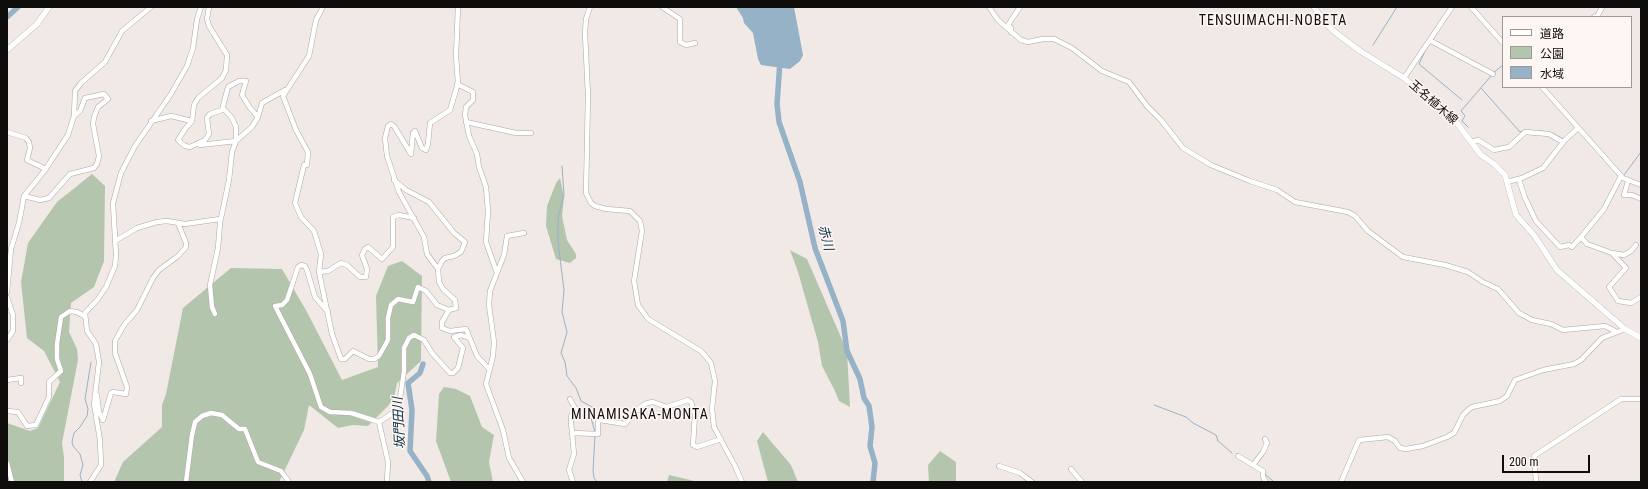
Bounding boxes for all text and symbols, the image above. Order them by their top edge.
district label: TENSUIMACHI-NOBETA [1199,13,1347,29]
legend [1502,16,1632,88]
text: 道路 [1540,27,1564,41]
text: 公園 [1540,47,1564,61]
text: 水域 [1540,67,1564,81]
street label: 玉名植木線 [1406,78,1460,128]
water label: 赤川 [814,223,836,253]
water label: 坂門田川 [391,397,409,449]
district label: MINAMISAKA-MONTA [571,407,709,423]
scale bar [1504,447,1592,473]
text: 200 m [1509,455,1539,469]

